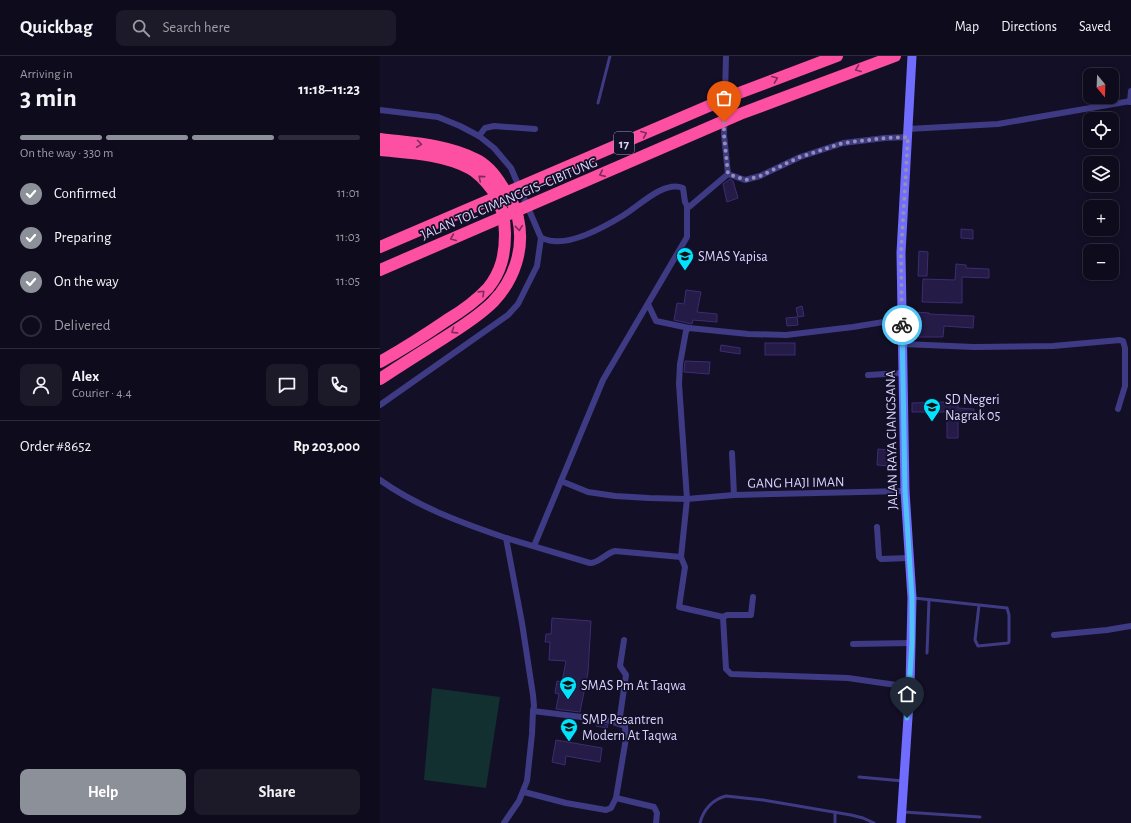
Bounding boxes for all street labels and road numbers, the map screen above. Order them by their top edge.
road number: 17 [614,132,634,154]
street label: JALAN TOL CIMANGGIS–CIBITUNG [419,155,600,243]
street label: JALAN RAYA CIANGSANA [884,370,900,510]
street label: GANG HAJI IMAN [747,475,845,491]

